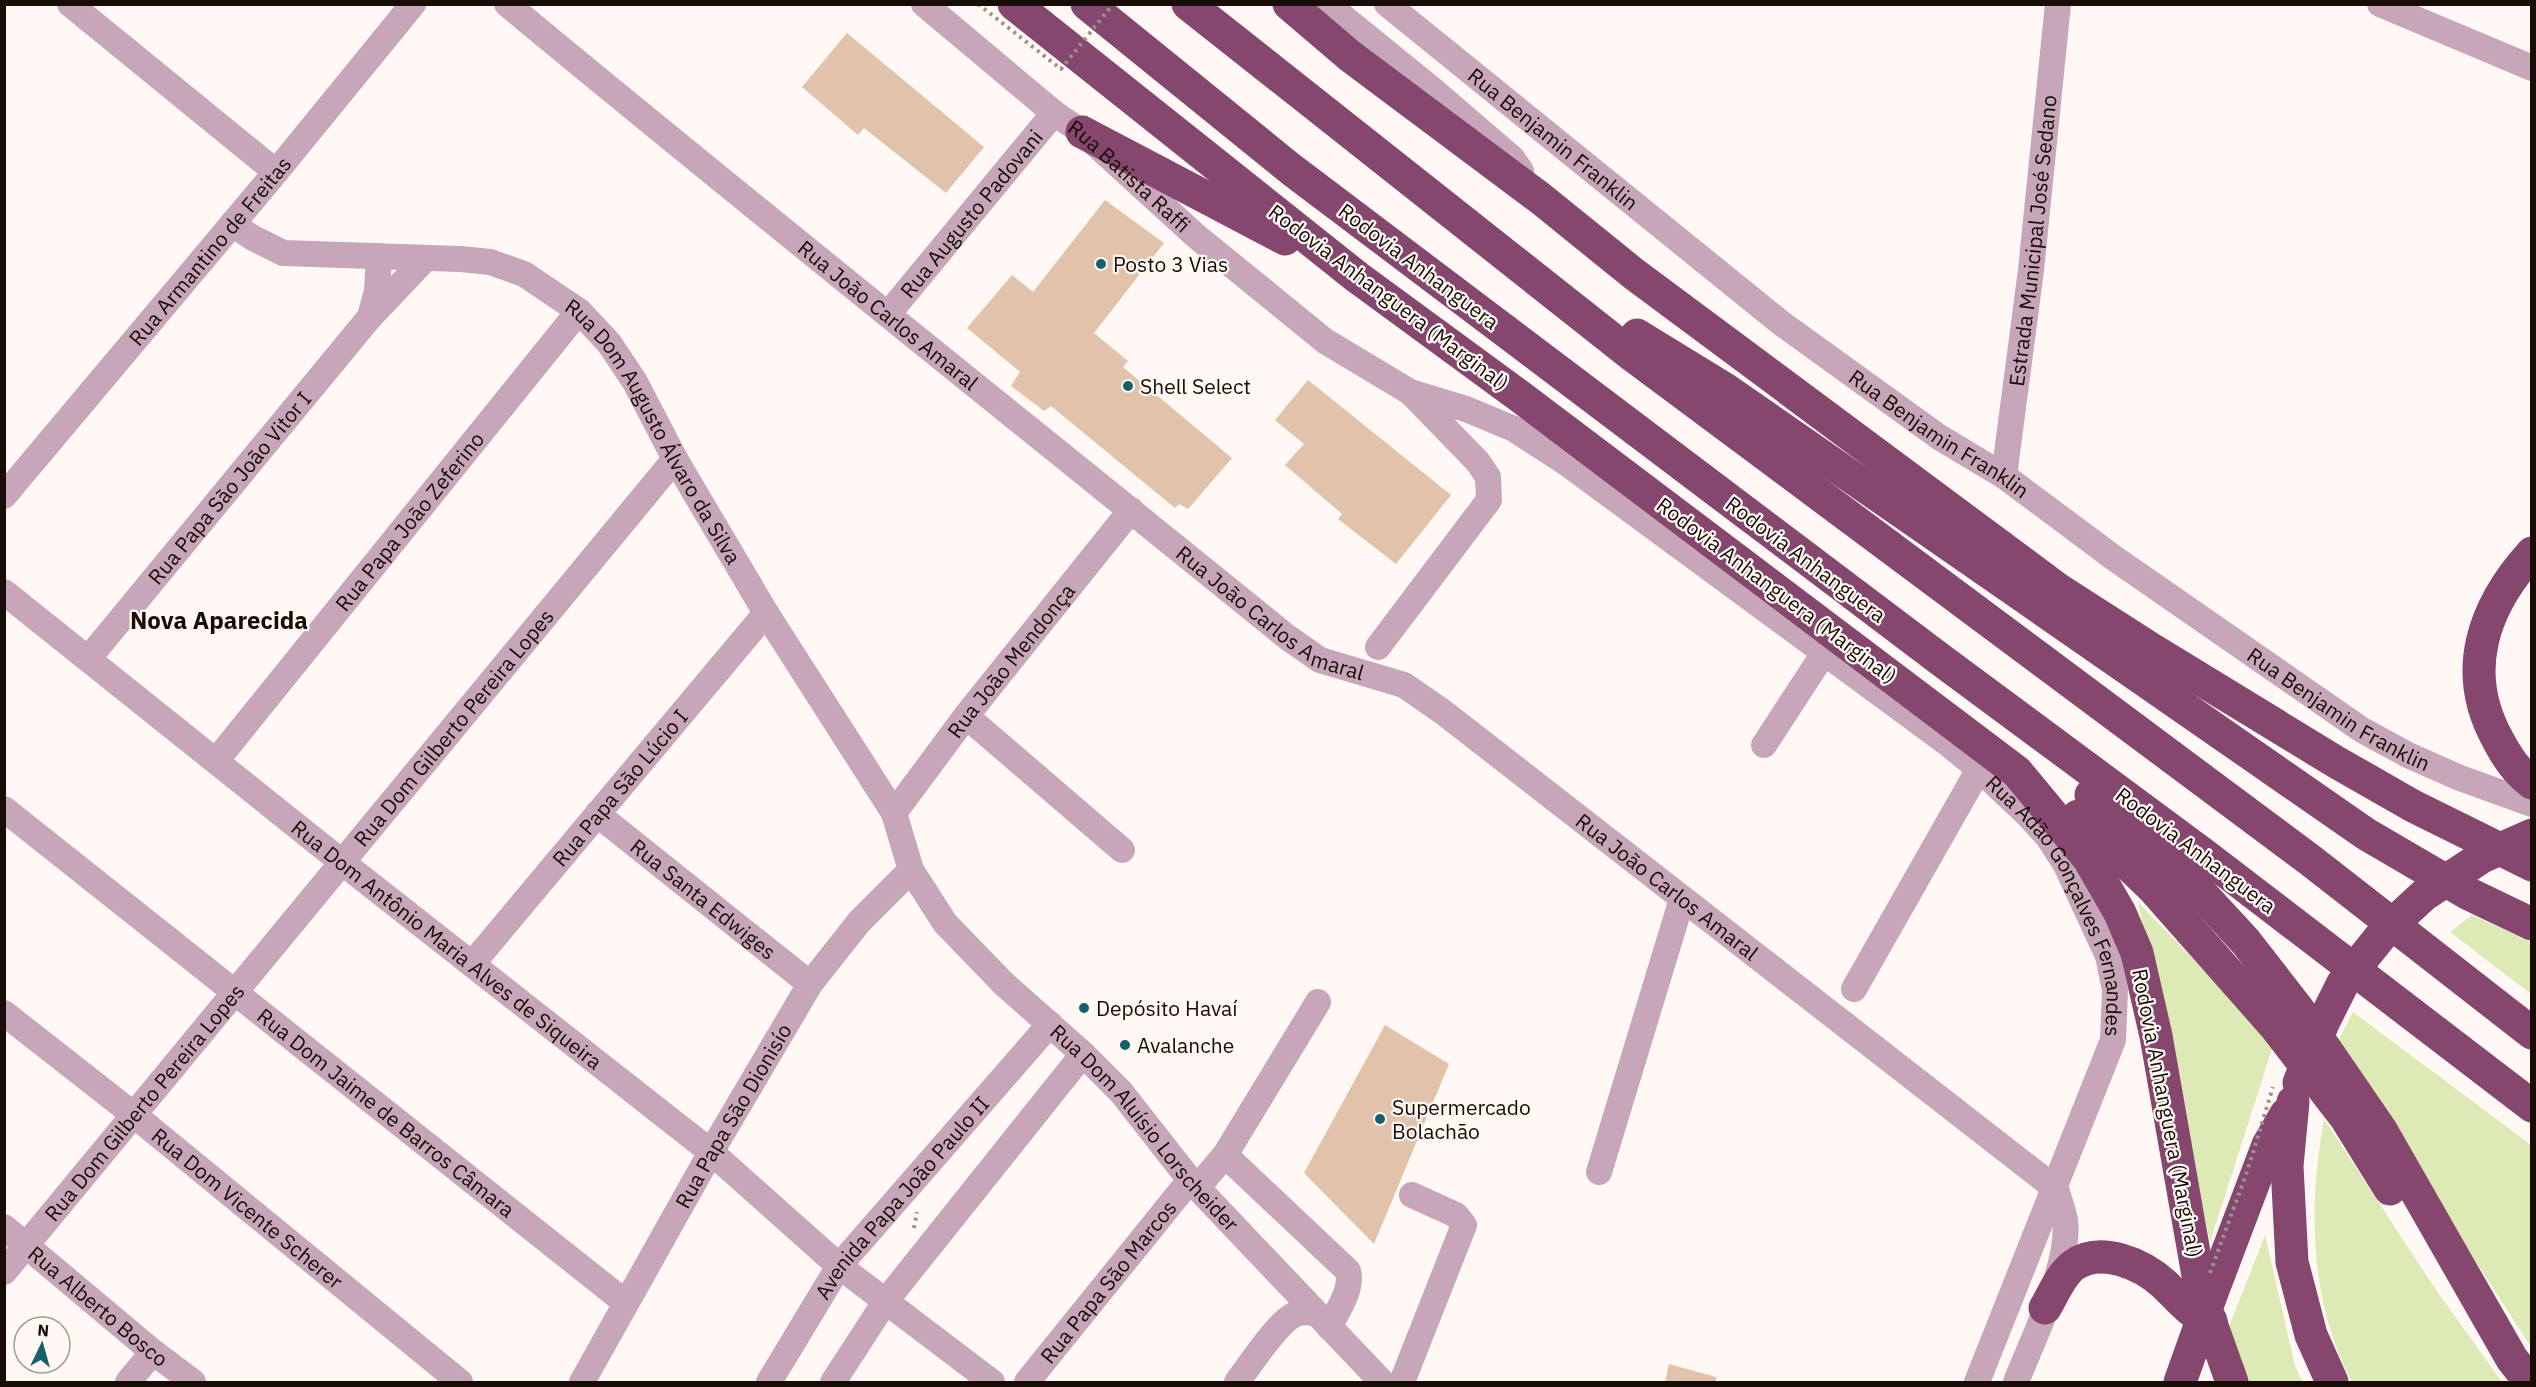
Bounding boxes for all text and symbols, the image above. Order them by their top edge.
street label: Rua Benjamin Franklin [1462,61,1644,216]
street label: Estrada Municipal José Sedano [2002,94,2063,388]
street label: Rua Batista Raffi [1063,113,1197,238]
street label: Rua Augusto Padovani [893,124,1049,303]
street label: Rua Armantino de Freitas [122,150,297,351]
street label: Rodovia Anhanguera [1333,196,1505,336]
street label: Rodovia Anhanguera (Marginal) [1263,197,1515,397]
street label: Rua João Carlos Amaral [792,234,984,397]
place label: Posto 3 Vias [1113,250,1228,278]
marker: Posto 3 Vias [1094,257,1108,271]
street label: Rua Dom Augusto Álvaro da Silva [560,292,748,569]
street label: Rua Benjamin Franklin [1843,363,2035,504]
place label: Shell Select [1140,372,1251,400]
marker: Shell Select [1121,379,1135,393]
street label: Rua Papa São João Vitor I [141,385,317,590]
street label: Rua Papa João Zeferino [329,426,490,617]
street label: Rodovia Anhanguera [1720,489,1892,629]
street label: Rodovia Anhanguera (Marginal) [1651,490,1903,690]
street label: Rua João Carlos Amaral [1170,539,1368,686]
street label: Rua João Mendonça [941,577,1081,744]
street label: Rua Dom Gilberto Pereira Lopes [347,603,560,852]
district label: Nova Aparecida [130,604,308,636]
street label: Rua Benjamin Franklin [2242,641,2435,777]
street label: Rua Papa São Lúcio I [546,703,694,872]
street label: Rua Adão Gonçalves Fernandes [1980,769,2129,1037]
street label: Rodovia Anhanguera [2110,780,2282,920]
street label: Rua João Carlos Amaral [1570,807,1765,967]
street label: Rua Dom Antônio Maria Alves de Siqueira [286,813,608,1075]
street label: Rua Santa Edwiges [625,832,782,966]
street label: Rodovia Anhanguera (Marginal) [2126,966,2210,1260]
street label: Rua Dom Gilberto Pereira Lopes [38,978,250,1227]
place label: Depósito Havaí [1096,994,1238,1022]
marker: Depósito Havaí [1077,1001,1091,1015]
street label: Rua Dom Jaime de Barros Câmara [252,1002,521,1223]
street label: Rua Papa São Dionisío [668,1018,798,1213]
street label: Rua Dom Aluísio Lorscheider [1044,1018,1245,1237]
place label: Avalanche [1137,1031,1234,1059]
marker: Avalanche [1118,1038,1132,1052]
street label: Avenida Papa João Paulo II [808,1090,995,1304]
place label: Supermercado Bolachão [1392,1093,1531,1145]
marker: Supermercado Bolachão [1373,1112,1387,1126]
street label: Rua Dom Vicente Scherer [146,1121,349,1295]
street label: Rua Papa São Marcos [1034,1194,1182,1369]
street label: Rua Alberto Bosco [22,1239,174,1373]
north arrow [12,1315,72,1375]
text: N [37,1320,50,1341]

